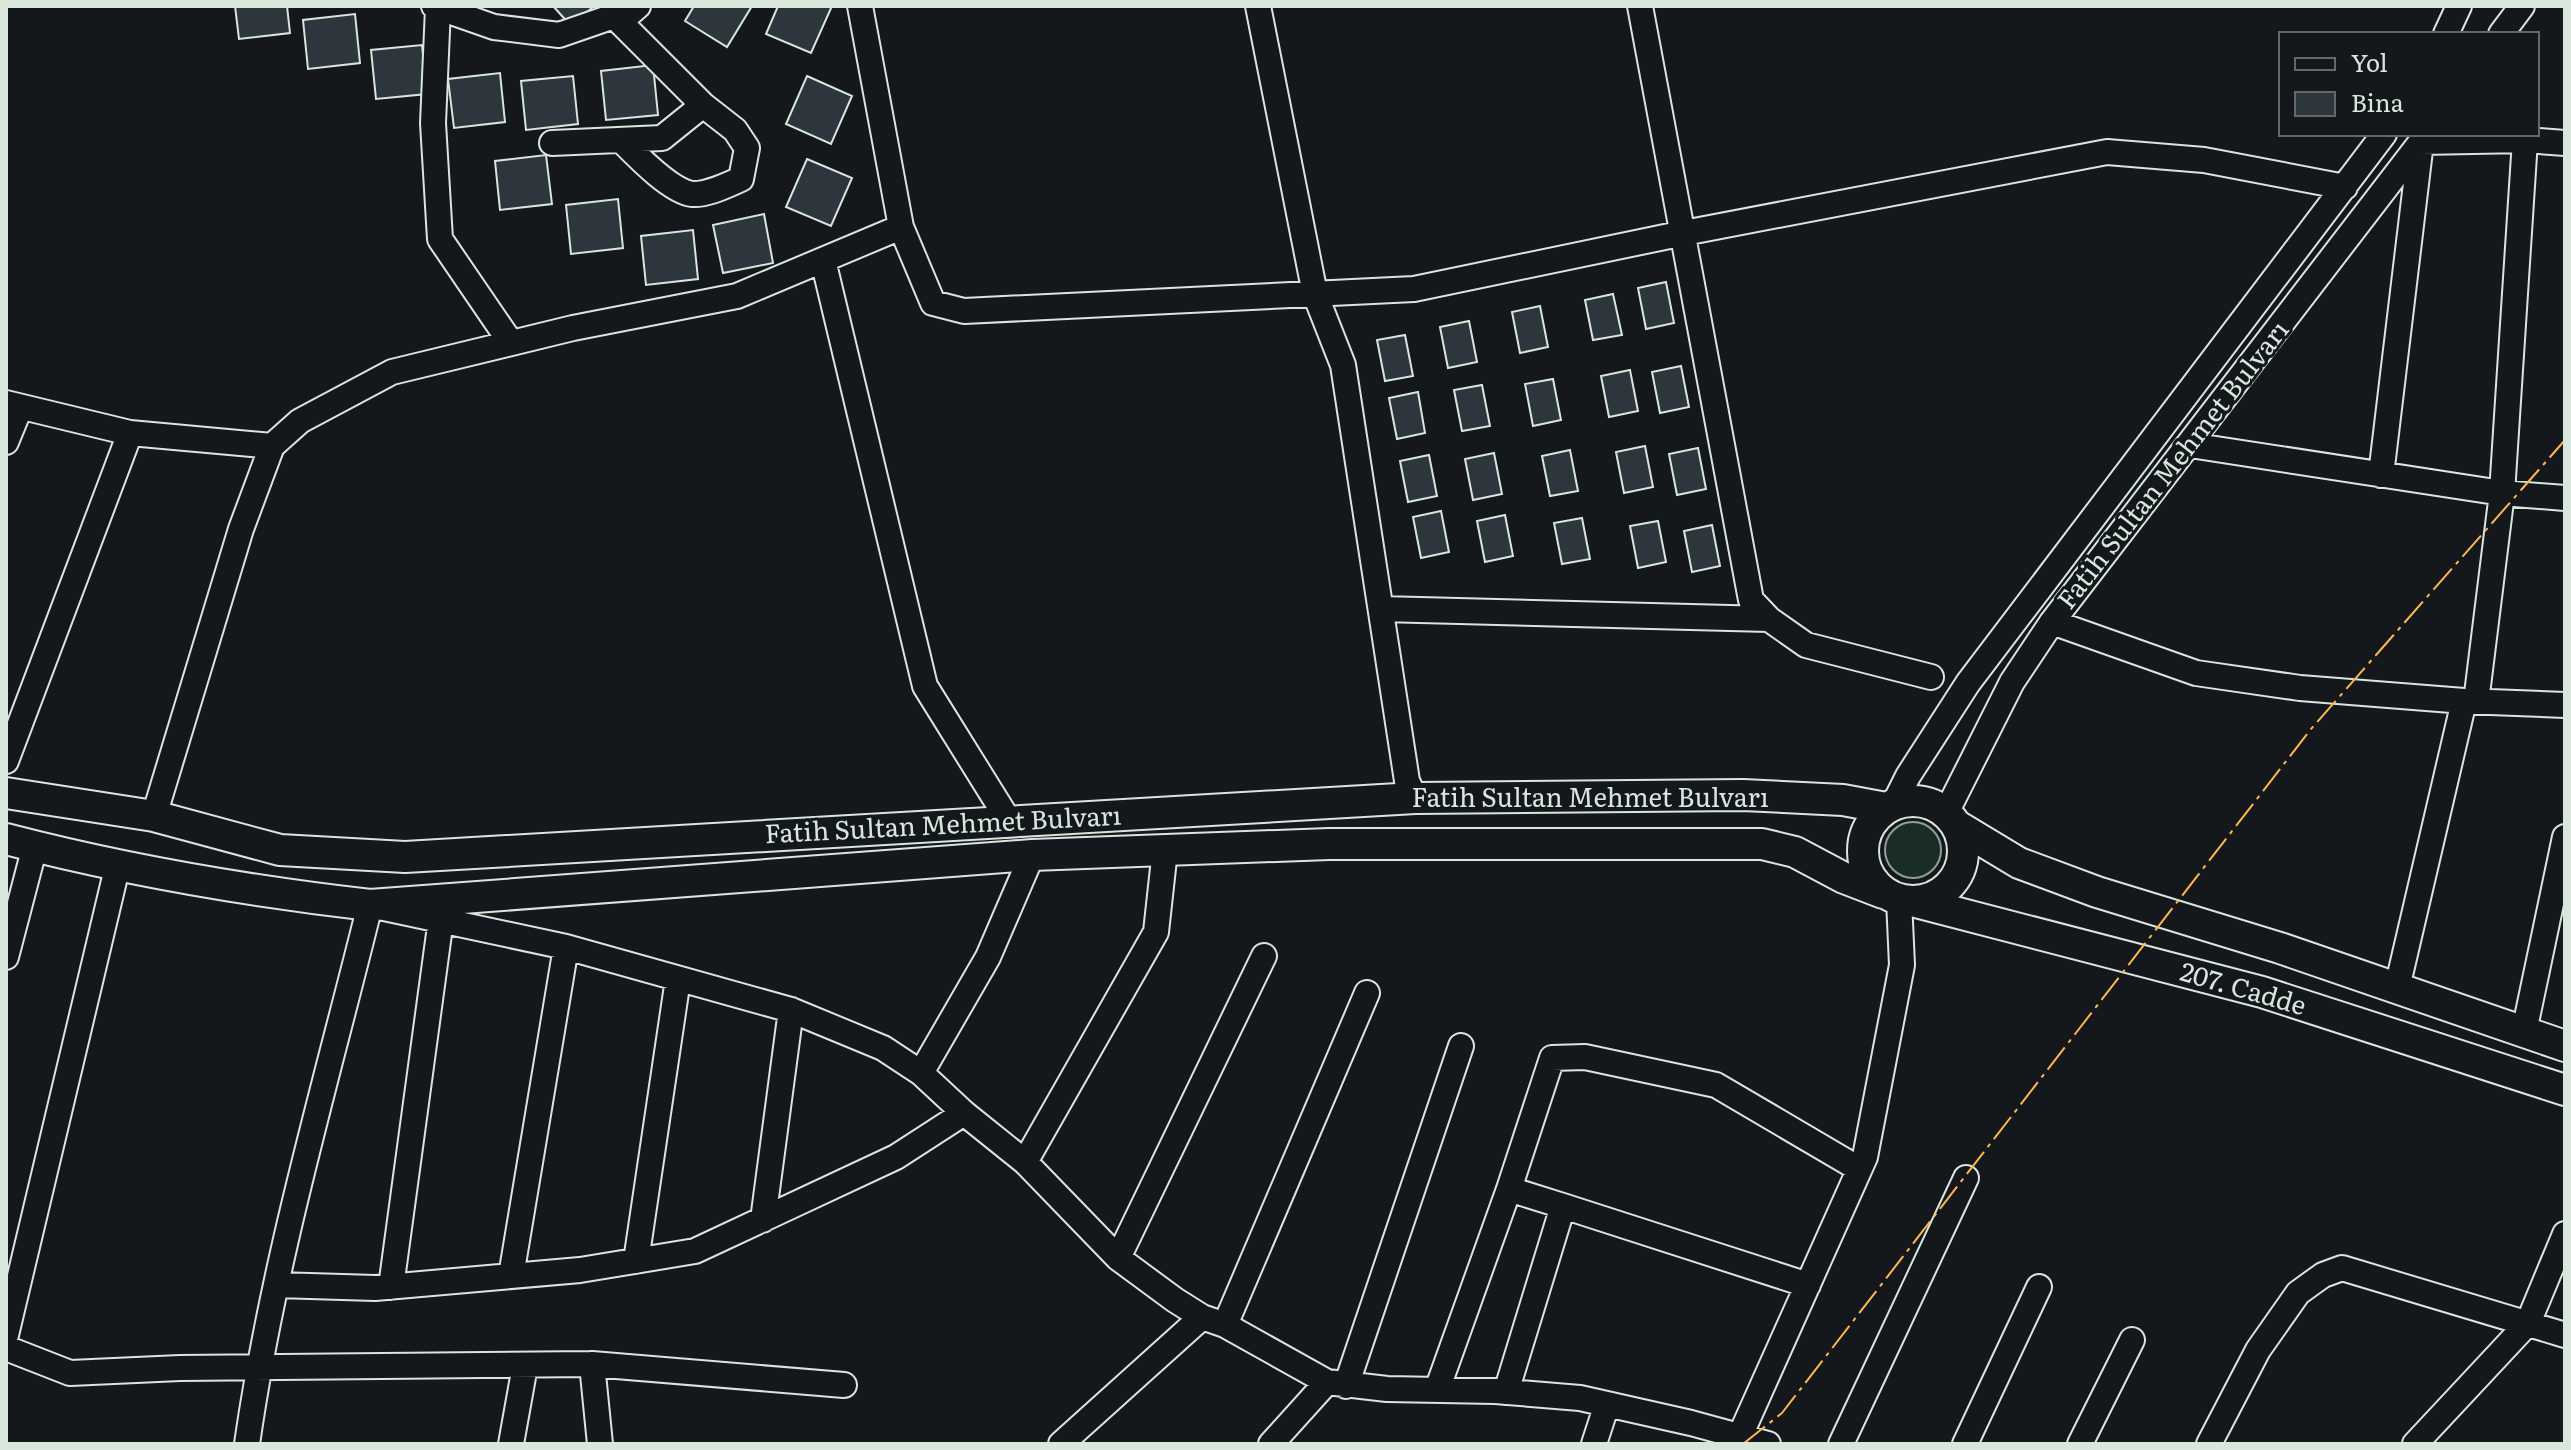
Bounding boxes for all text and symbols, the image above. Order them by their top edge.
legend [2279,32,2539,136]
text: Yol [2351,44,2388,79]
text: Bina [2351,84,2404,119]
street label: Fatih Sultan Mehmet Bulvarı [2046,310,2297,616]
street label: Fatih Sultan Mehmet Bulvarı [1411,776,1769,815]
street label: Fatih Sultan Mehmet Bulvarı [764,794,1123,851]
street label: 207. Cadde [2176,950,2311,1023]

